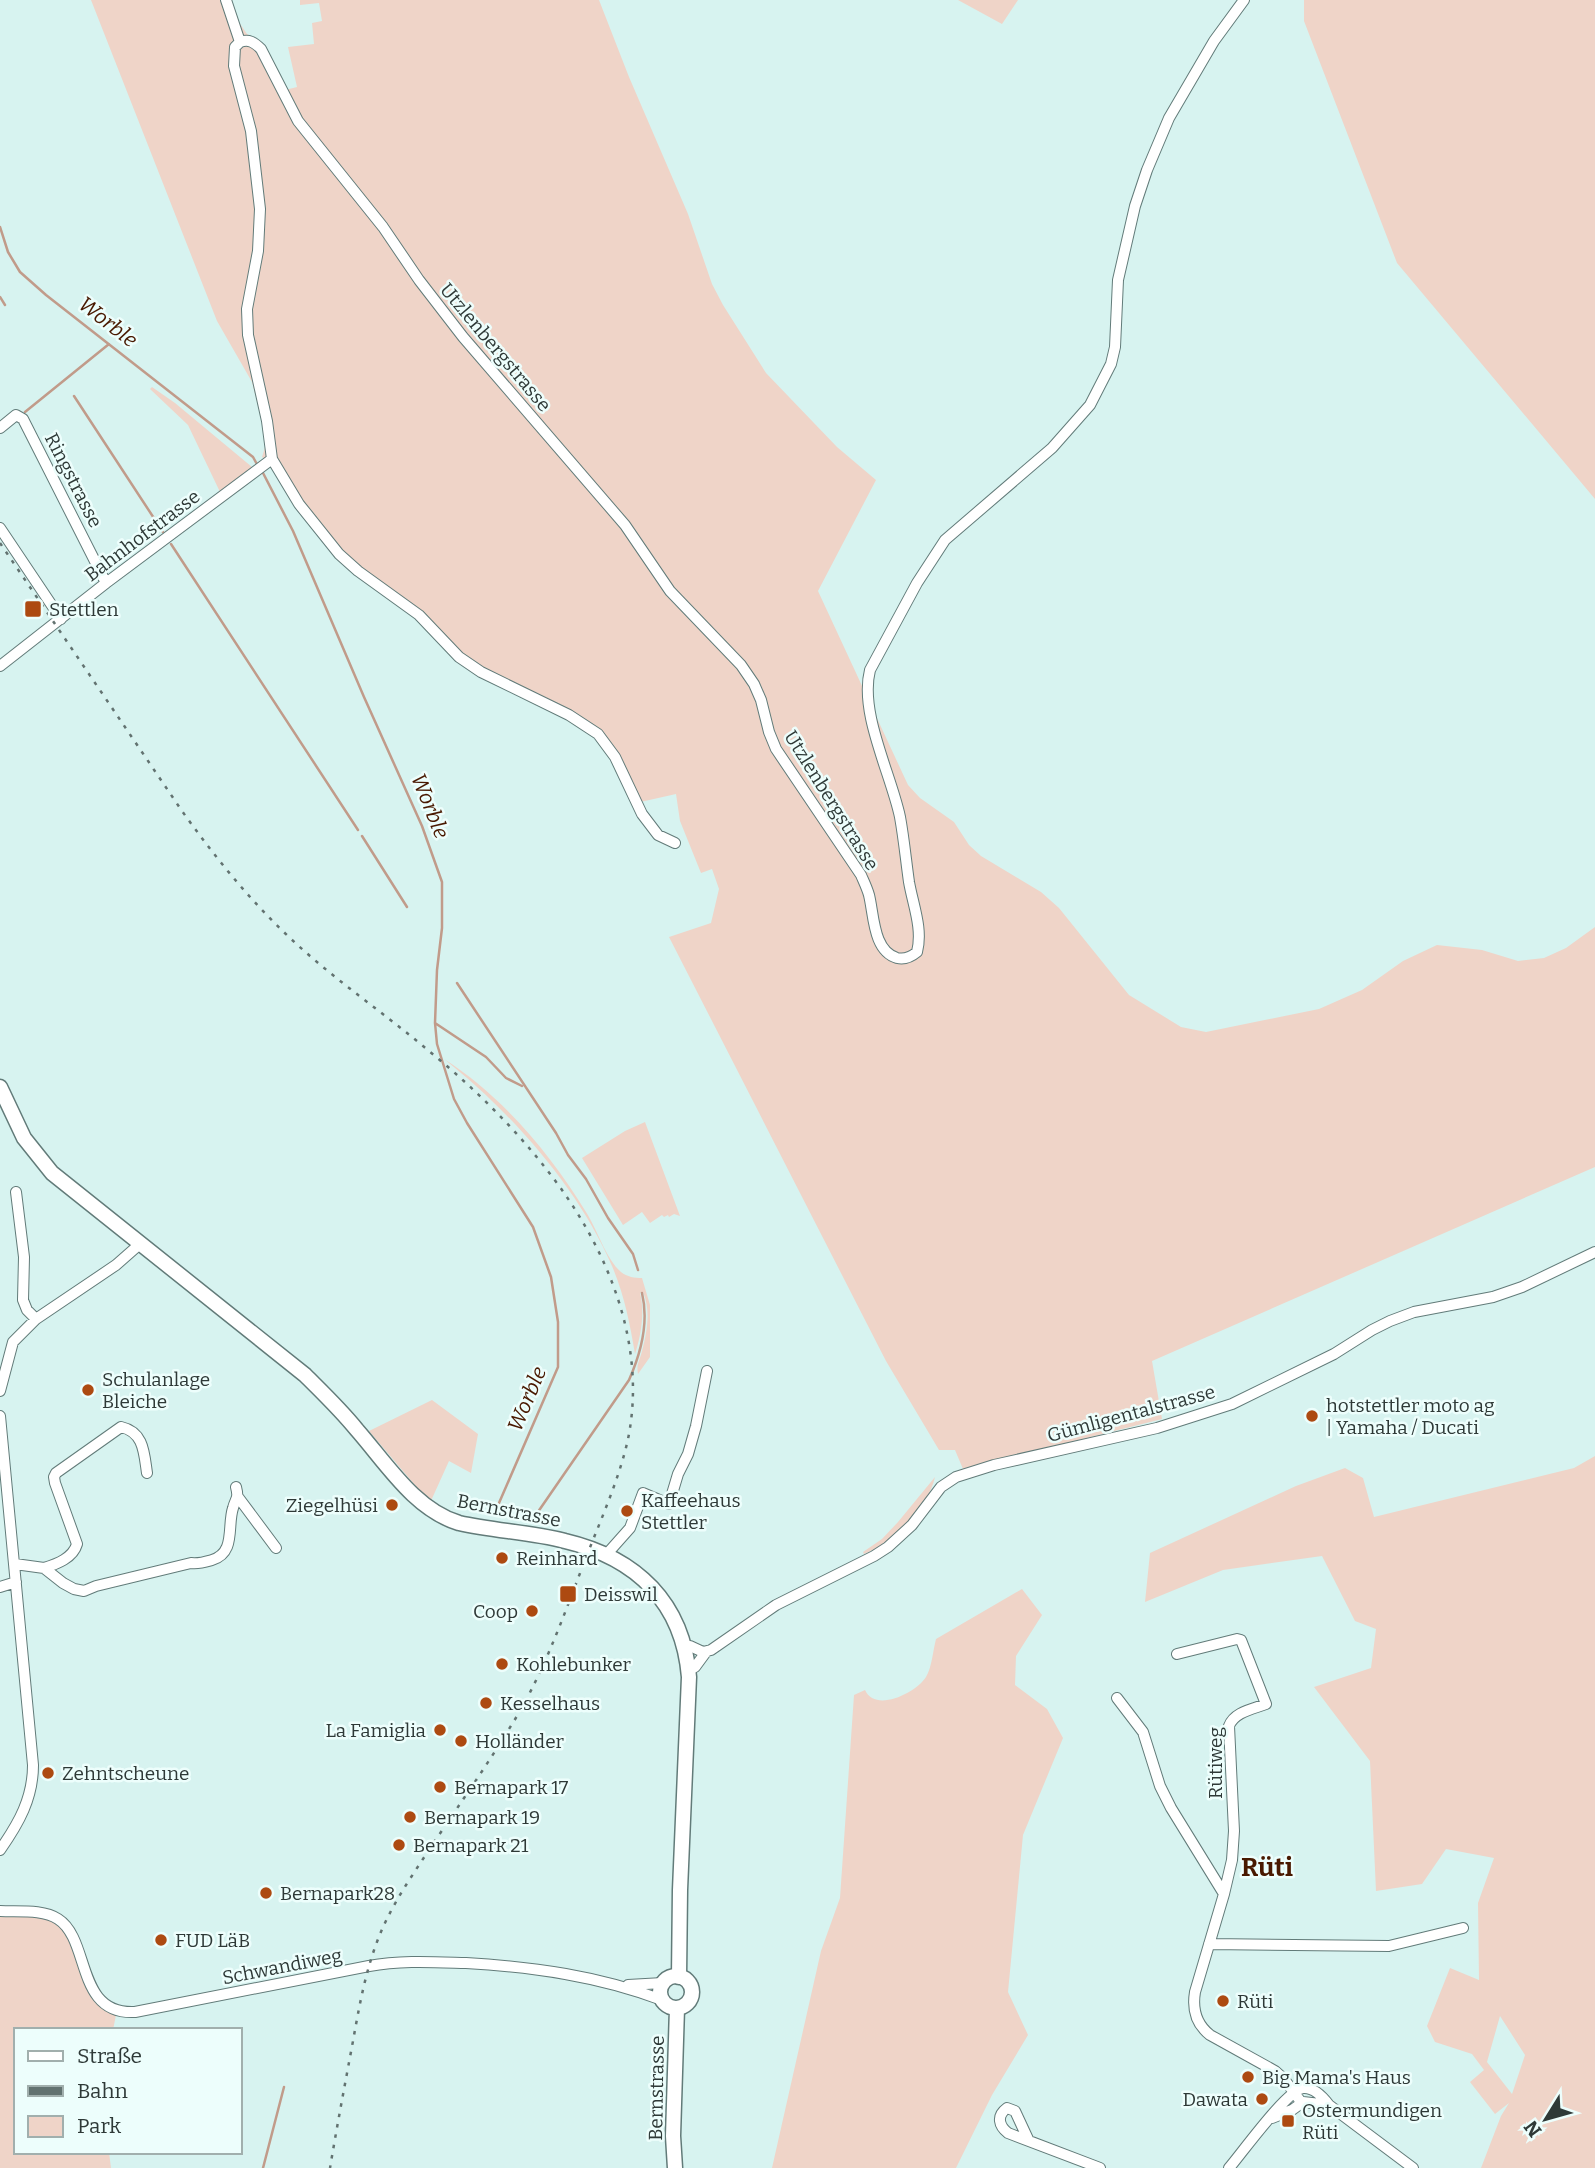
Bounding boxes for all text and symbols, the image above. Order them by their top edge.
street label: Utzlenbergstrasse [435,278,556,416]
water label: Worble [73,291,143,353]
street label: Ringstrasse [40,429,107,531]
street label: Bahnhofstrasse [80,485,204,586]
place label: Stettlen [49,598,119,621]
marker: Stettlen [23,599,43,619]
street label: Utzlenbergstrasse [779,726,884,874]
water label: Worble [405,770,455,843]
water label: Worble [502,1362,552,1435]
place label: Schulanlage Bleiche [102,1368,210,1413]
street label: Gümligentalstrasse [1045,1380,1218,1447]
marker: Schulanlage Bleiche [80,1382,96,1398]
place label: hotstettler moto ag | Yamaha / Ducati [1326,1394,1495,1439]
marker: hotstettler moto ag | Yamaha / Ducati [1304,1408,1320,1424]
street label: Bernstrasse [455,1489,563,1532]
place label: Kaffeehaus Stettler [641,1489,741,1534]
place label: Ziegelhüsi [286,1494,378,1517]
marker: Ziegelhüsi [384,1497,400,1513]
marker: Kaffeehaus Stettler [619,1503,635,1519]
place label: Reinhard [516,1547,598,1570]
marker: Reinhard [494,1550,510,1566]
place label: Deisswil [584,1583,658,1606]
marker: Deisswil [558,1584,578,1604]
place label: Coop [473,1600,518,1623]
marker: Coop [524,1603,540,1619]
place label: Kohlebunker [516,1653,632,1676]
marker: Kohlebunker [494,1656,510,1672]
place label: Kesselhaus [500,1692,600,1715]
marker: Kesselhaus [478,1695,494,1711]
place label: La Famiglia [326,1719,427,1742]
marker: La Famiglia [432,1722,448,1738]
street label: Rütiweg [1204,1727,1227,1799]
place label: Holländer [475,1730,565,1753]
marker: Holländer [453,1733,469,1749]
place label: Zehntscheune [62,1762,189,1785]
marker: Zehntscheune [40,1765,56,1781]
place label: Bernapark 17 [454,1776,569,1799]
marker: Bernapark 17 [432,1779,448,1795]
place label: Bernapark 19 [424,1806,540,1829]
marker: Bernapark 19 [402,1809,418,1825]
place label: Bernapark 21 [413,1834,529,1857]
marker: Bernapark 21 [391,1837,407,1853]
district label: Rüti [1241,1852,1293,1883]
place label: Bernapark28 [280,1882,395,1905]
marker: Bernapark28 [258,1885,274,1901]
place label: FUD LäB [175,1929,250,1952]
marker: FUD LäB [153,1932,169,1948]
street label: Schwandiweg [220,1944,344,1989]
place label: Rüti [1237,1990,1274,2013]
marker: Rüti [1215,1993,1231,2009]
legend [14,2028,242,2154]
street label: Bernstrasse [644,2035,669,2141]
text: Straße [77,2043,142,2069]
place label: Big Mama's Haus [1262,2066,1411,2089]
marker: Big Mama's Haus [1240,2069,1256,2085]
text: Bahn [77,2078,128,2104]
north arrow [1511,2084,1581,2154]
place label: Dawata [1183,2088,1249,2111]
marker: Dawata [1254,2091,1270,2107]
place label: Ostermundigen Rüti [1302,2099,1442,2144]
text: Park [77,2113,121,2139]
marker: Ostermundigen Rüti [1280,2113,1296,2129]
text: N [1519,2116,1546,2142]

